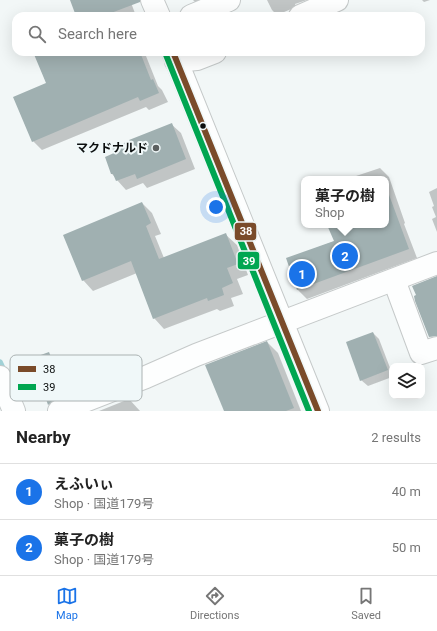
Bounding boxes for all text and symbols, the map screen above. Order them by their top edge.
search box [12,12,425,56]
icon: search [26,23,48,45]
text: Search here [58,25,137,43]
unlabelled marker [198,121,208,131]
place label: マクドナルド [76,141,148,155]
marker: マクドナルド [151,143,161,153]
popup [301,176,389,228]
text: 菓子の樹 [315,187,375,205]
your location [206,197,226,217]
text: Shop [315,205,345,220]
line badge: 38 [234,222,257,241]
text: 38 [240,225,252,238]
pin: 2 [332,241,358,271]
line badge: 39 [237,251,260,270]
text: 39 [243,255,255,268]
pin: 1 [289,259,315,289]
legend [10,355,142,401]
text: 38 [43,363,55,376]
map controls [389,363,425,399]
button: layers [389,363,425,399]
text: 39 [43,381,55,394]
text: Nearby [16,427,71,447]
text: 2 results [371,430,421,445]
text: えふいぃ [54,475,114,493]
text: 1 [25,484,33,499]
text: 40 m [392,484,421,499]
text: Shop · 国道179号 [54,496,154,511]
text: 菓子の樹 [54,531,114,549]
text: 2 [25,540,33,555]
text: 50 m [392,540,421,555]
text: Shop · 国道179号 [54,552,154,567]
tab: Map [56,585,78,622]
tab: Directions [190,585,239,622]
tab: Saved [351,585,381,622]

